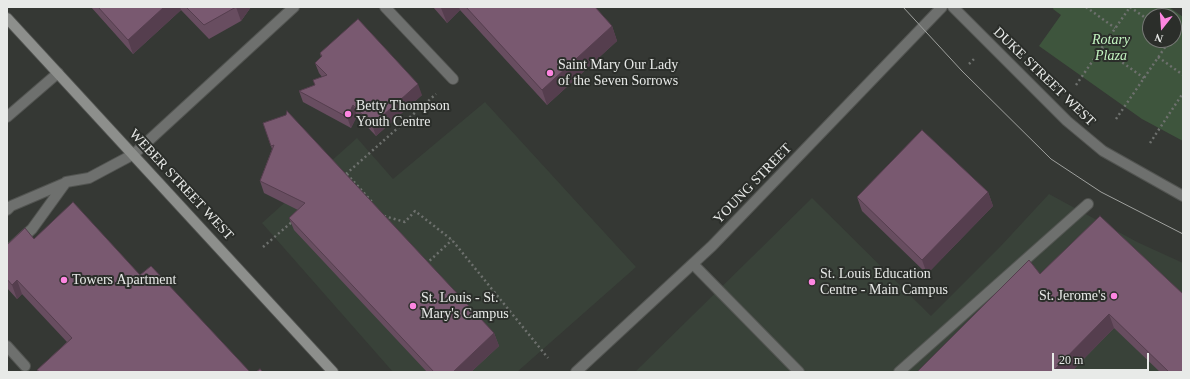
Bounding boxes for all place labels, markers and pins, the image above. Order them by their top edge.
place label: Saint Mary Our Lady of the Seven Sorrows [558,57,678,90]
marker: Saint Mary Our Lady of the Seven Sorrows [545,68,555,78]
place label: Betty Thompson Youth Centre [356,98,450,130]
marker: Betty Thompson Youth Centre [343,109,353,119]
place label: St. Louis Education Centre - Main Campus [820,266,948,298]
place label: Towers Apartment [72,272,176,288]
marker: Towers Apartment [59,275,69,285]
marker: St. Louis Education Centre - Main Campus [807,277,817,287]
place label: St. Jerome's [1039,288,1106,304]
place label: St. Louis - St. Mary's Campus [421,290,509,322]
marker: St. Jerome's [1109,291,1119,301]
marker: St. Louis - St. Mary's Campus [408,301,418,311]

